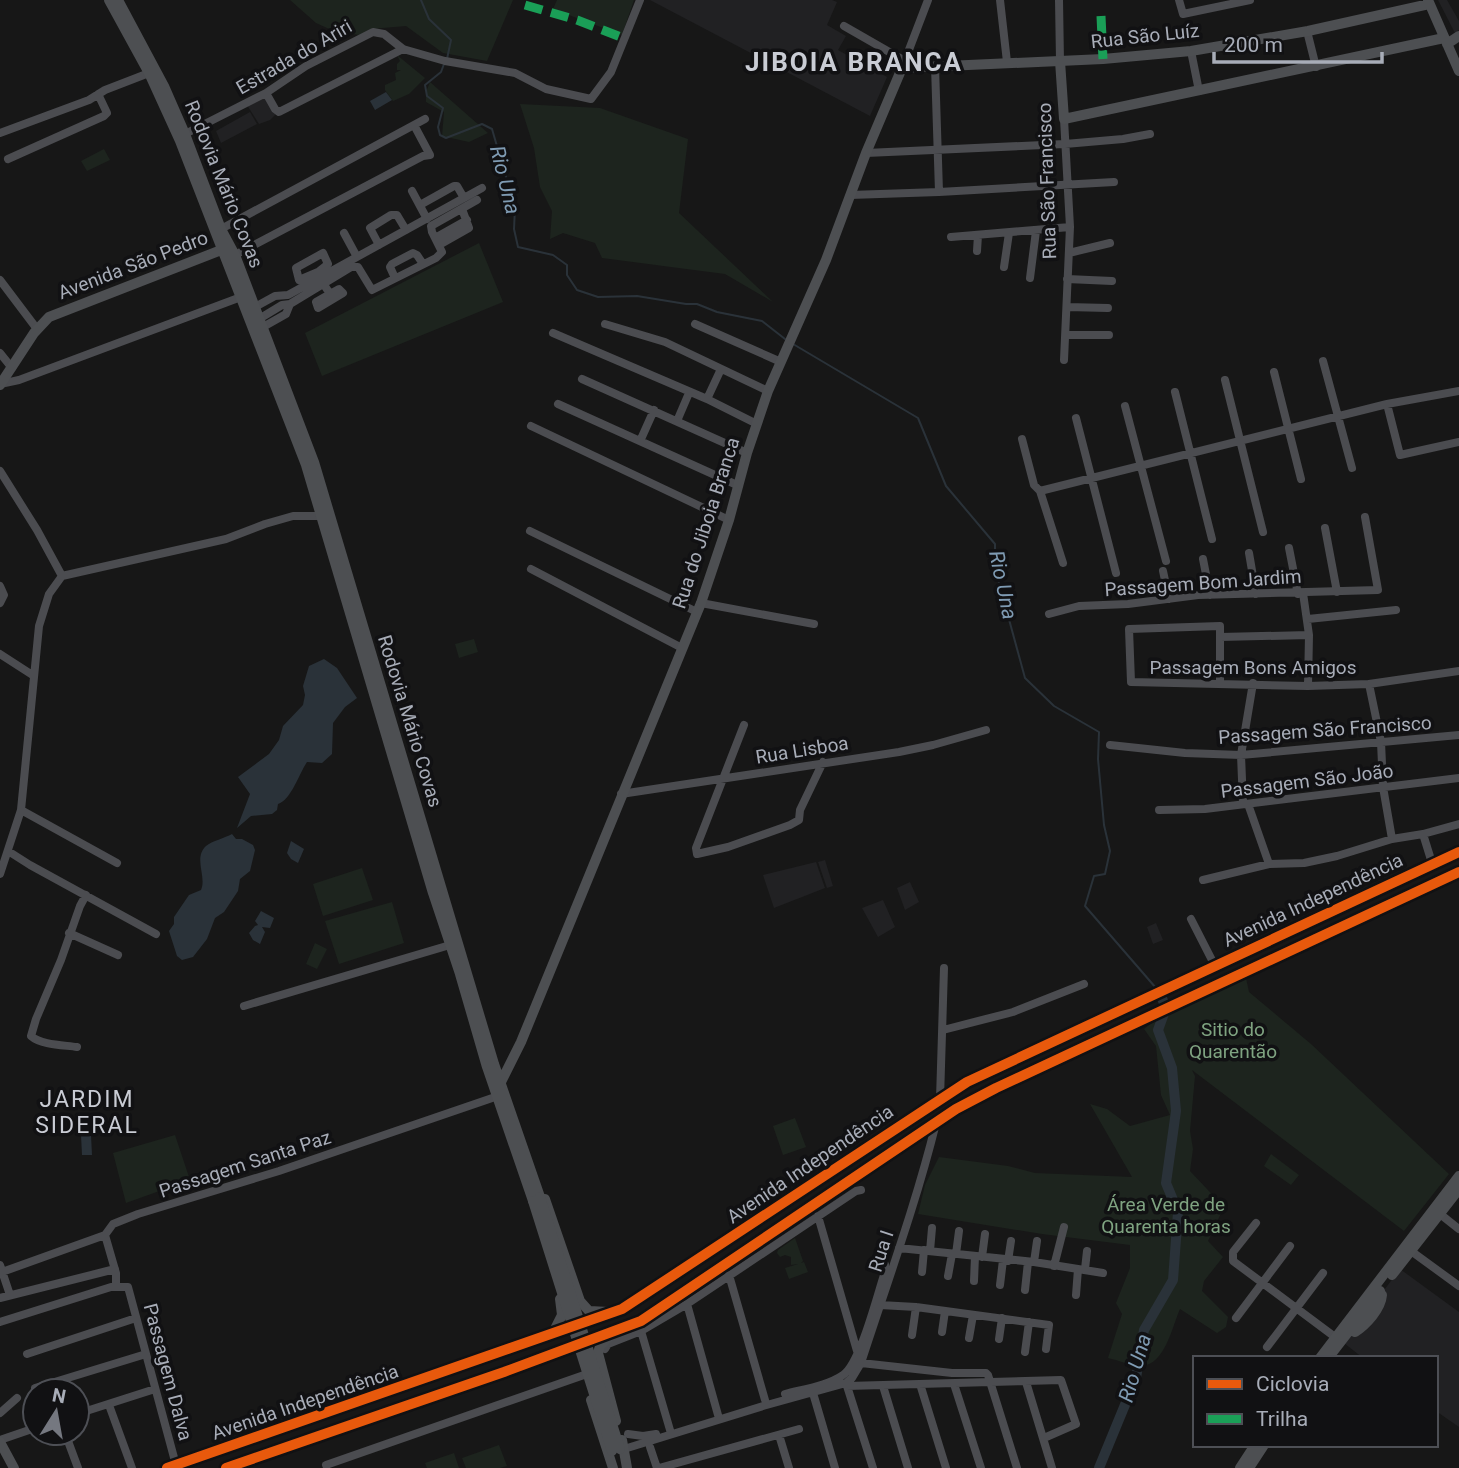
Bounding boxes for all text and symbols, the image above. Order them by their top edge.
street label: Estrada do Ariri [232,15,356,99]
street label: Rua São Luíz [1090,19,1200,53]
scale bar [1214,21,1382,65]
text: 200 m [1224,33,1283,57]
district label: JIBOIA BRANCA [745,47,963,77]
street label: Rodovia Mário Covas [180,97,268,271]
street label: Rua São Francisco [1033,102,1061,260]
water label: Rio Una [485,143,525,217]
street label: Avenida São Pedro [55,226,211,304]
street label: Rua do Jiboia Branca [667,434,745,612]
water label: Rio Una [984,548,1022,622]
street label: Passagem Bom Jardim [1104,565,1302,601]
street label: Rodovia Mário Covas [373,632,447,810]
street label: Passagem Bons Amigos [1150,656,1356,679]
street label: Passagem São Francisco [1218,711,1432,749]
street label: Rua Lisboa [754,731,850,769]
street label: Passagem São João [1219,759,1395,803]
street label: Avenida Independência [1219,848,1407,952]
park label: Sitio do Quarentão [1189,1018,1277,1063]
district label: JARDIM SIDERAL [35,1086,139,1139]
street label: Avenida Independência [722,1100,898,1228]
street label: Passagem Santa Paz [156,1125,334,1203]
park label: Área Verde de Quarenta horas [1101,1193,1231,1238]
street label: Rua I [864,1227,898,1275]
street label: Passagem Dalva [139,1301,197,1443]
water label: Rio Una [1114,1331,1156,1405]
legend [1193,1356,1438,1447]
street label: Avenida Independência [209,1359,401,1445]
text: Ciclovia [1256,1372,1329,1396]
north arrow [21,1377,91,1447]
text: N [50,1383,68,1408]
text: Trilha [1256,1407,1308,1431]

